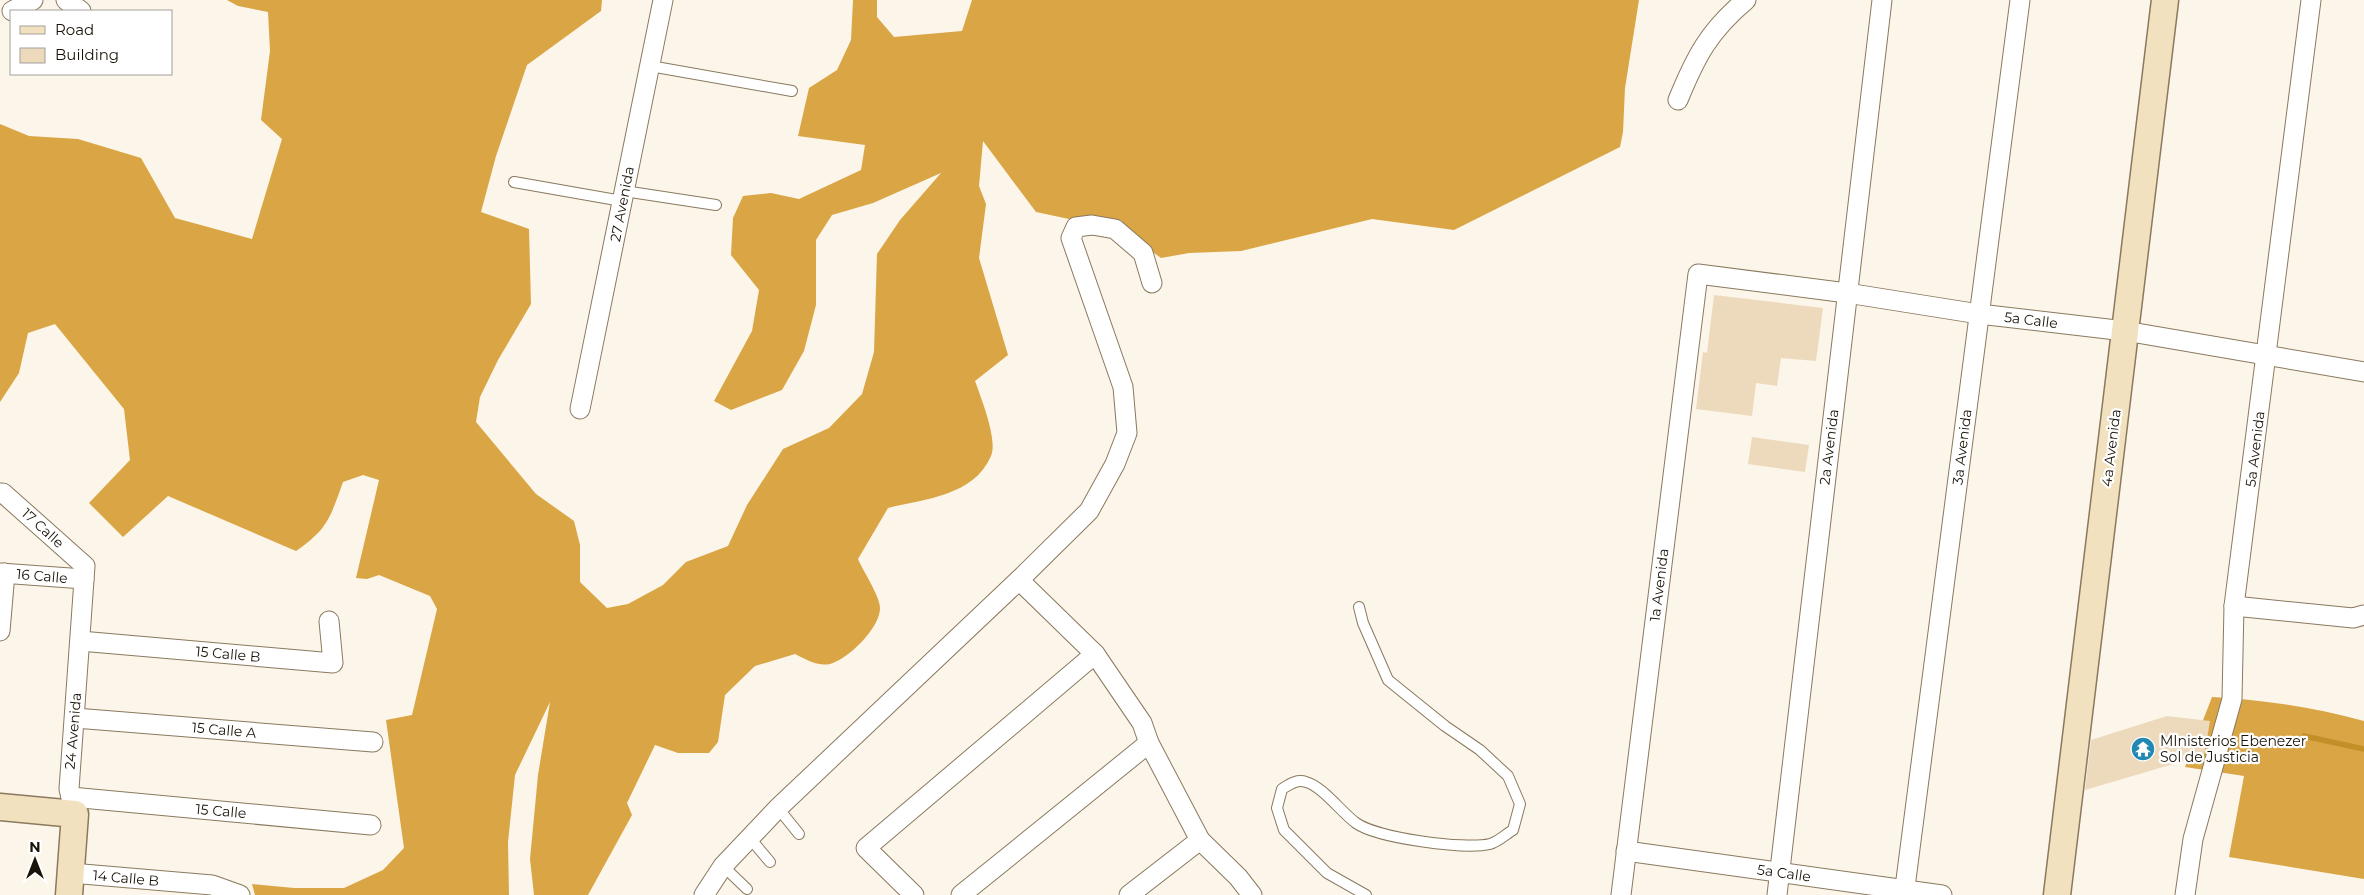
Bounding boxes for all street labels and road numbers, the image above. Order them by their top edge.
street label: 27 Avenida [606,165,638,243]
street label: 5a Calle [2003,308,2059,332]
street label: 2a Avenida [1815,408,1843,486]
street label: 3a Avenida [1948,408,1976,486]
street label: 4a Avenida [2097,408,2125,488]
street label: 5a Avenida [2241,410,2269,488]
street label: 17 Calle [18,504,68,552]
street label: 1a Avenida [1646,547,1672,623]
street label: 16 Calle [16,565,68,587]
street label: 15 Calle B [195,642,261,666]
street label: 24 Avenida [61,692,85,770]
street label: 15 Calle A [191,718,258,742]
street label: 15 Calle [195,800,247,822]
street label: 5a Calle [1756,860,1812,886]
street label: 14 Calle B [92,866,160,890]

